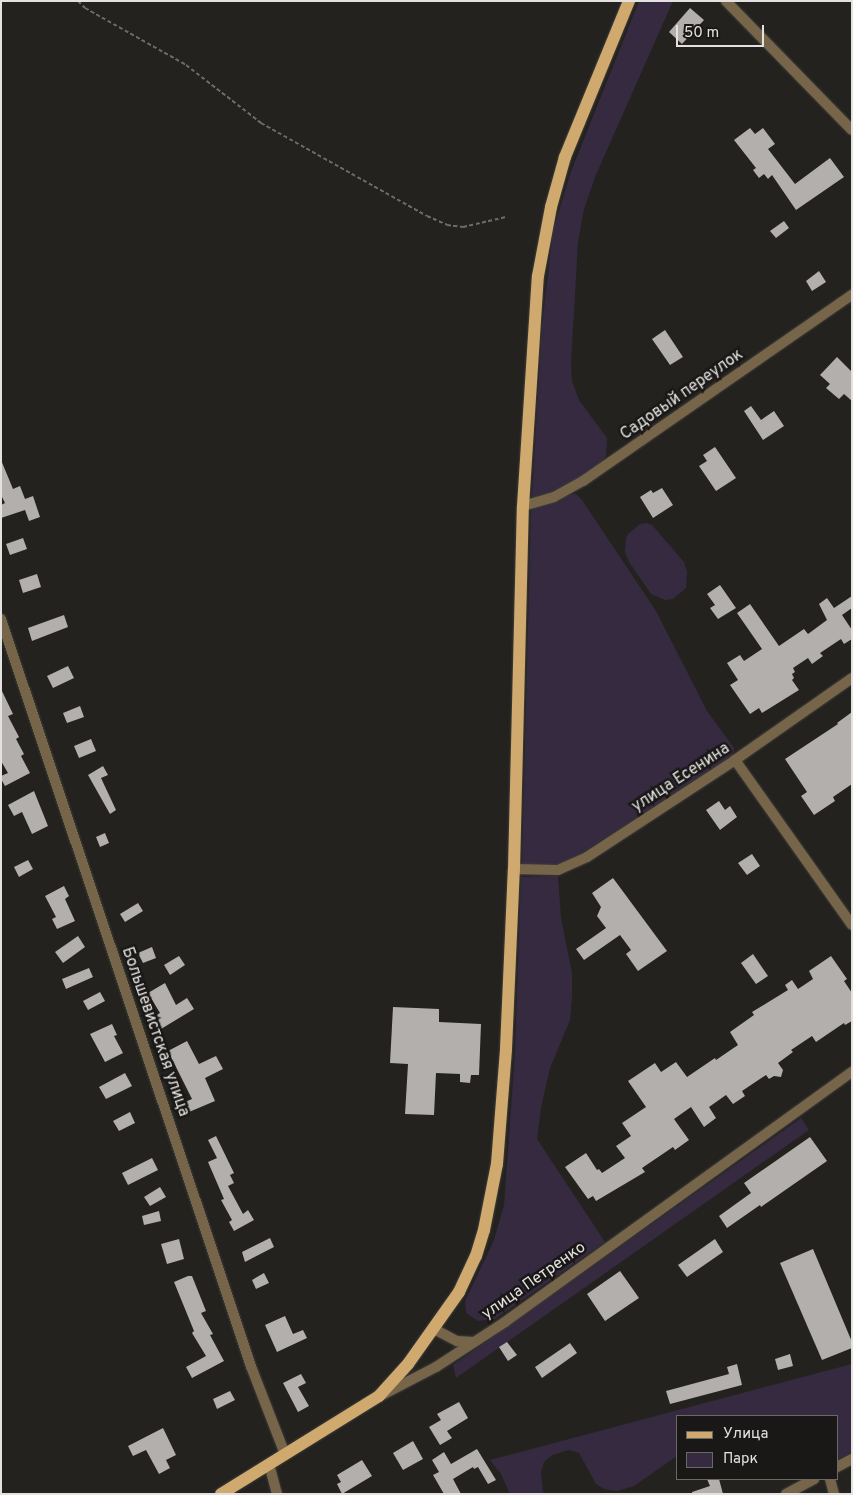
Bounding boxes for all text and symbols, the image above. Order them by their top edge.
scale bar [678,15,766,47]
text: 50 m [684,24,719,43]
street label: Садовый переулок [617,345,747,445]
street label: улица Есенина [629,739,733,817]
street label: Большевистская улица [117,945,193,1119]
street label: улица Петренко [478,1238,590,1324]
legend [676,1415,838,1480]
text: Улица [723,1425,768,1444]
text: Парк [723,1450,758,1469]

